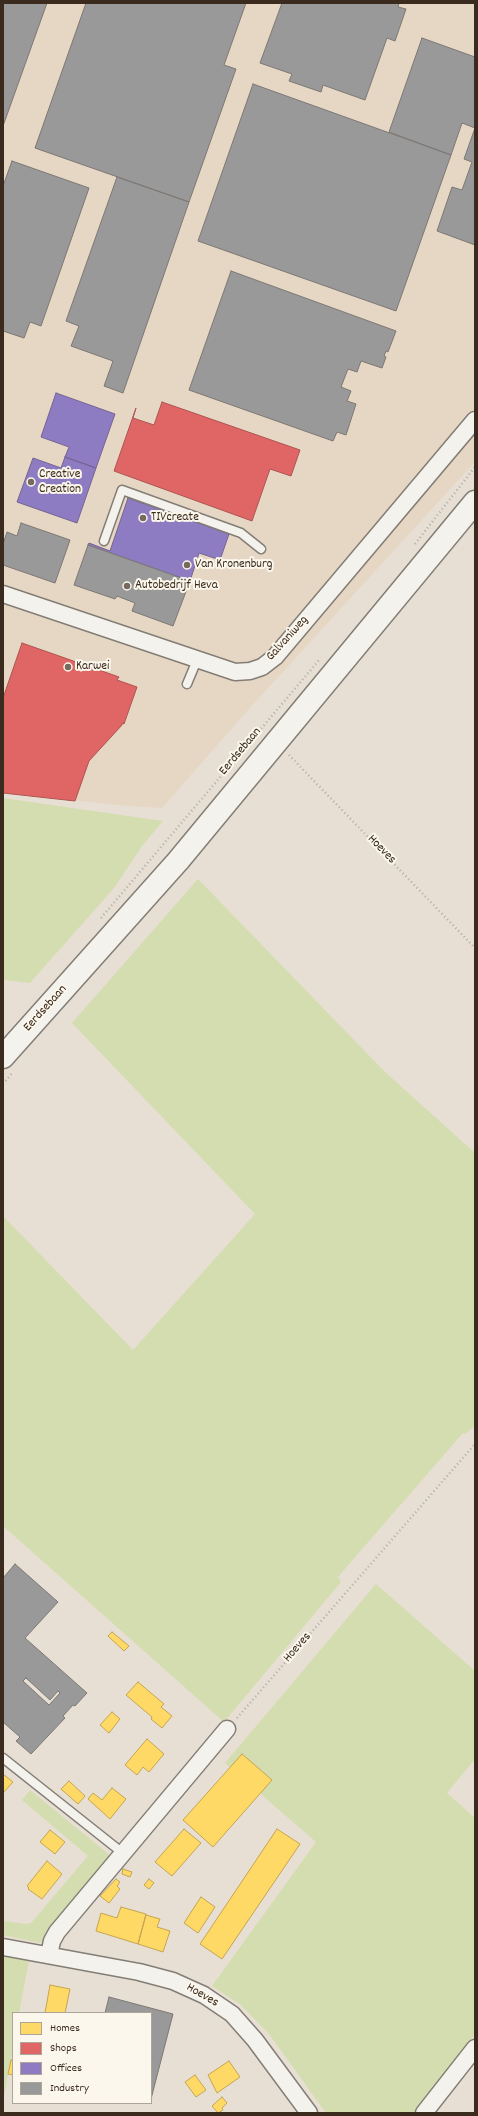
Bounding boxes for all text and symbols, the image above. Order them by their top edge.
place label: Creative Creation [39,467,81,498]
marker: Creative Creation [26,477,36,487]
place label: TIVcreate [151,510,199,526]
marker: TIVcreate [138,513,148,523]
place label: Van Kronenburg [195,557,272,573]
marker: Van Kronenburg [182,560,192,570]
place label: Autobedrijf Heva [135,578,218,594]
marker: Autobedrijf Heva [122,581,132,591]
street label: Galvaniweg [264,613,312,665]
place label: Karwei [76,659,109,675]
marker: Karwei [63,662,73,672]
street label: Eerdsebaan [217,725,265,779]
street label: Hoeves [363,832,399,868]
street label: Eerdsebaan [21,982,71,1036]
street label: Hoeves [281,1630,315,1666]
street label: Hoeves [183,1981,221,2011]
legend [12,2012,152,2104]
text: Homes [50,2020,80,2037]
text: Shops [50,2040,77,2057]
text: Offices [50,2060,82,2077]
text: Industry [50,2080,89,2097]

